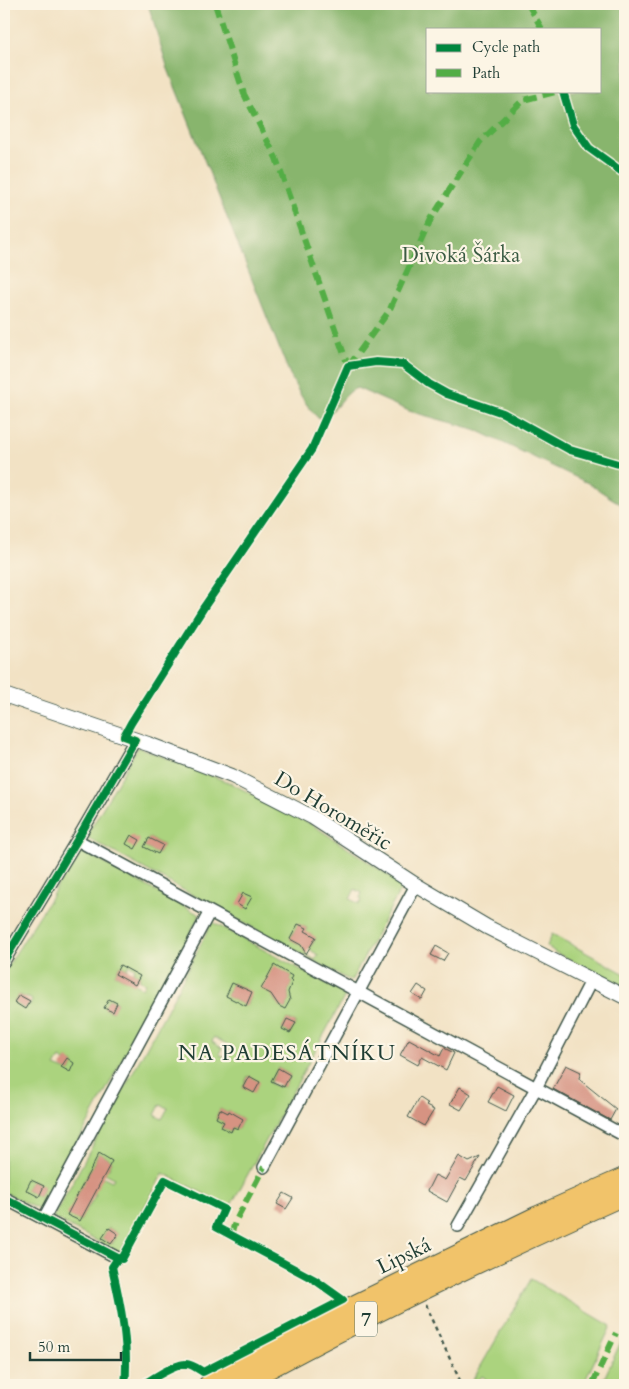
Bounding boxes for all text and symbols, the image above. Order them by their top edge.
legend [426,28,602,92]
text: Cycle path [472,37,541,57]
text: Path [472,63,501,83]
park label: Divoká Šárka [402,240,520,270]
street label: Do Horoměřic [269,764,397,858]
district label: NA PADESÁTNÍKU [178,1038,396,1068]
street label: Lipská [372,1230,436,1282]
road number: 7 [355,1302,377,1336]
scale bar [30,1329,121,1361]
text: 50 m [38,1337,70,1357]

